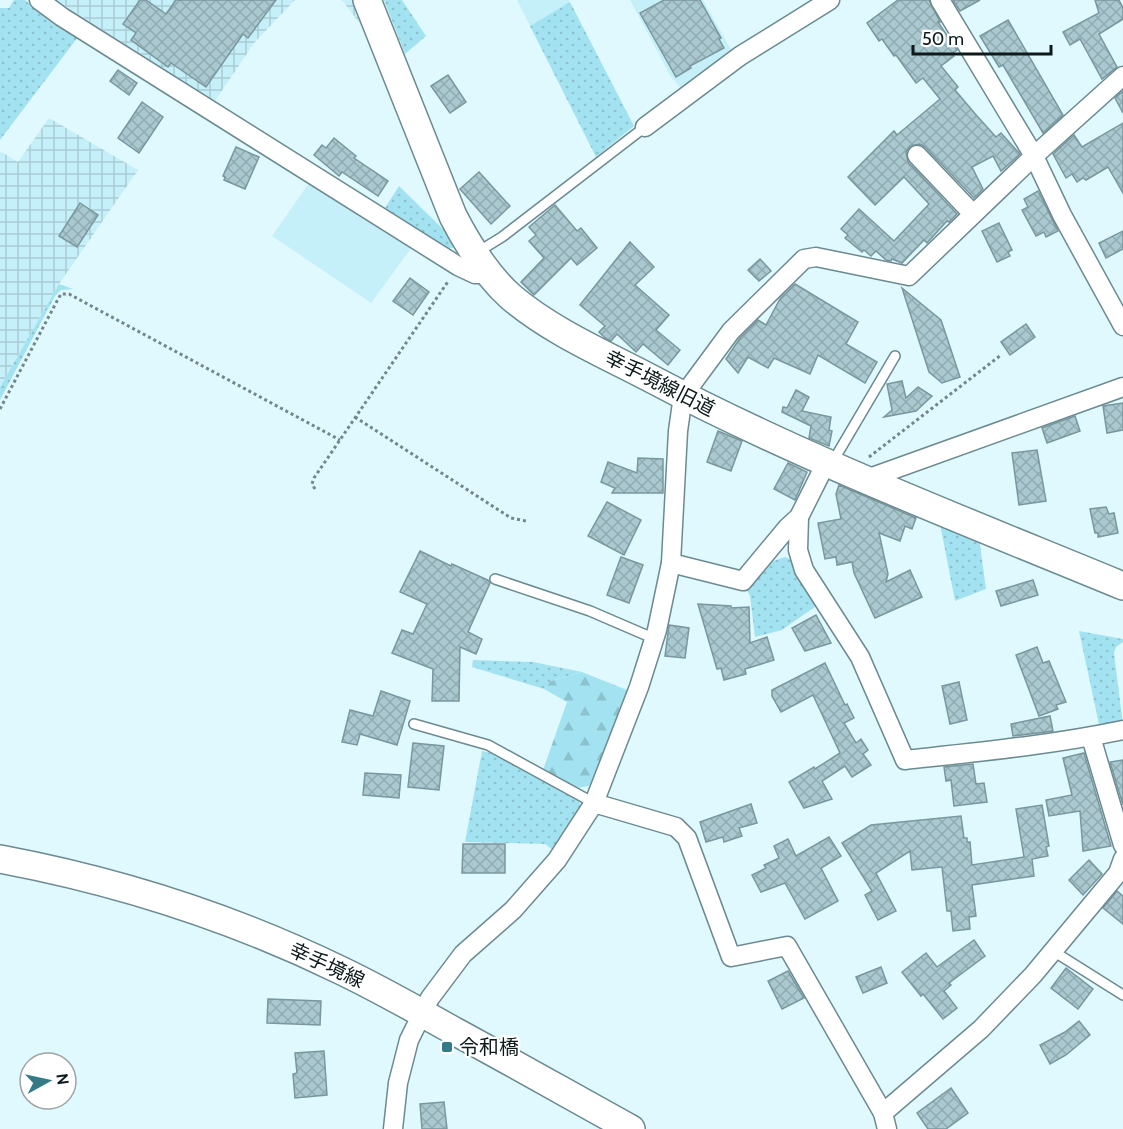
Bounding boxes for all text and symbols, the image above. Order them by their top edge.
scale bar [913,18,1051,56]
text: 50 m [922,28,964,50]
street label: 幸手境線旧道 [601,345,719,421]
street label: 幸手境線 [286,937,368,993]
place label: 令和橋 [459,1035,519,1059]
marker: 令和橋 [440,1040,454,1054]
north arrow [18,1051,78,1111]
text: N [52,1072,73,1086]

